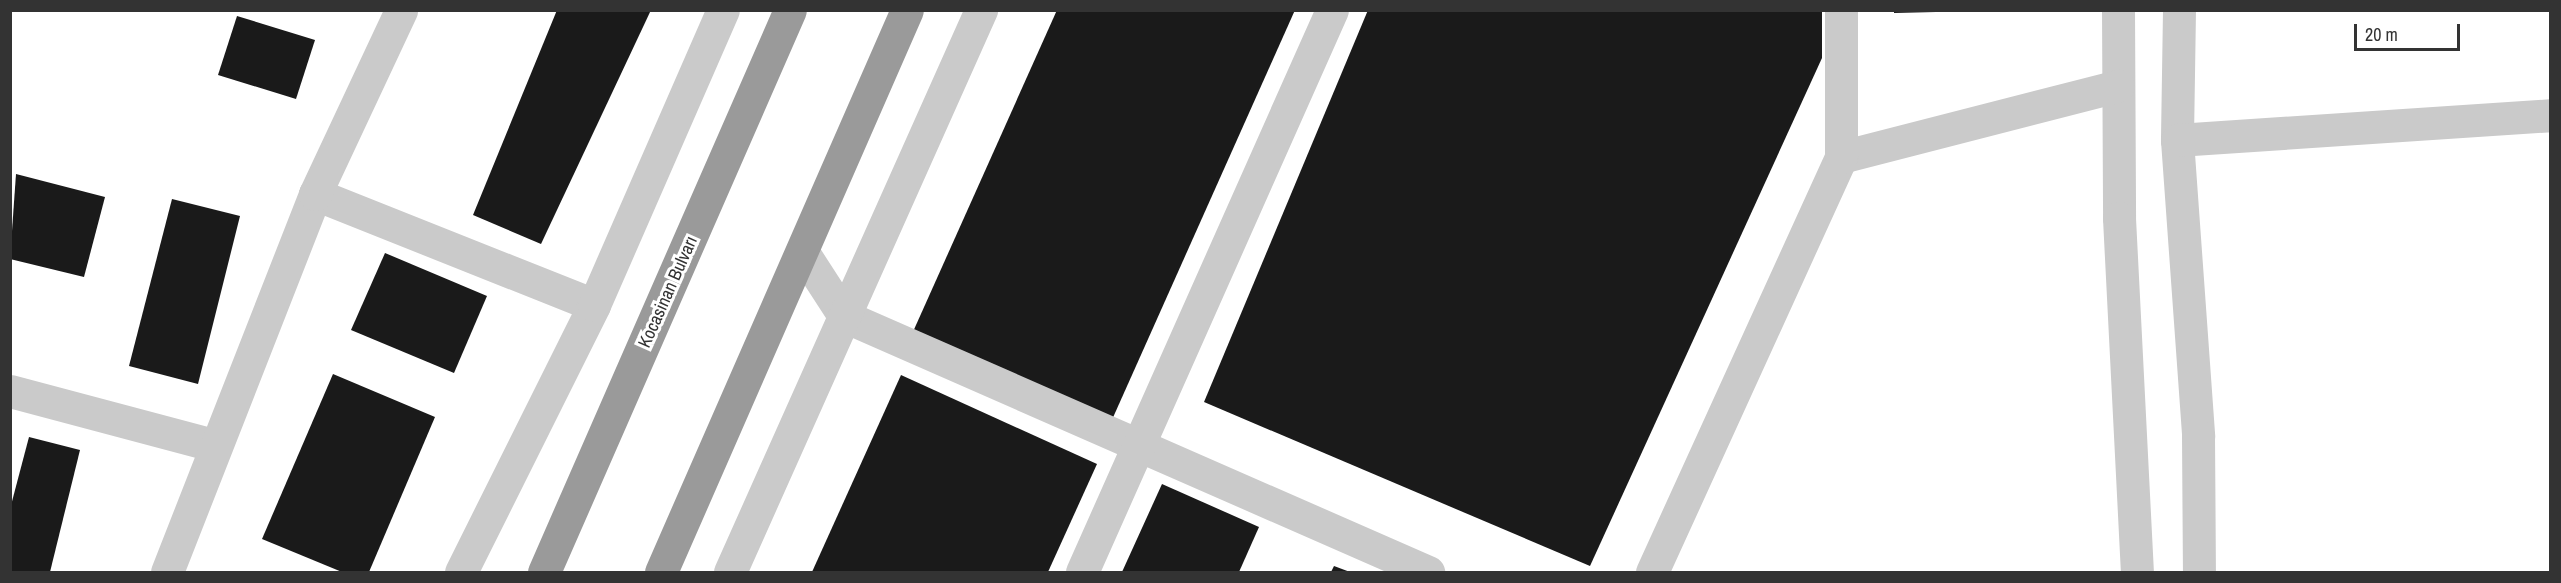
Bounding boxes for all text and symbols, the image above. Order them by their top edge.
scale bar [2357,12,2464,50]
text: 20 m [2365,22,2398,47]
street label: Kocasinan Bulvarı [634,233,702,351]

